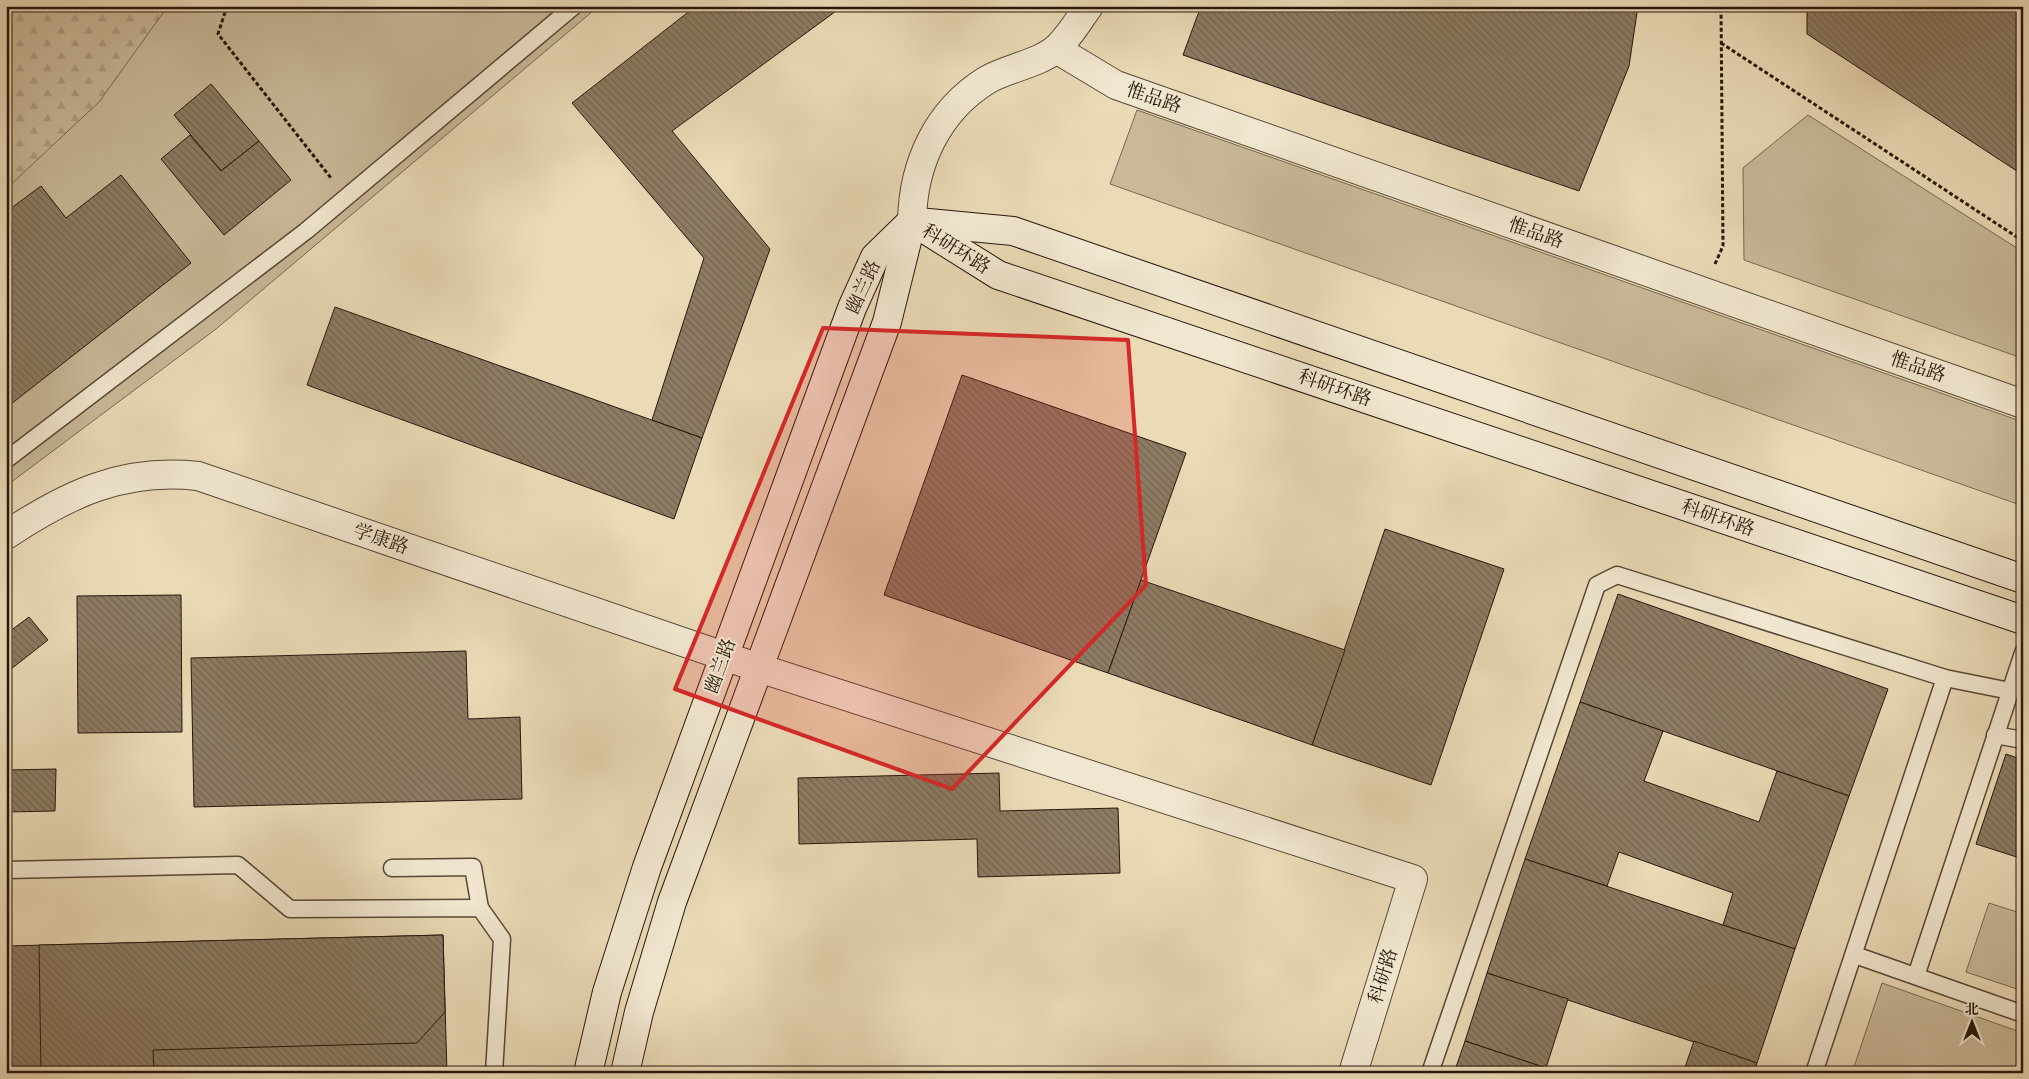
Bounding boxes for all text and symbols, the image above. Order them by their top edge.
street label: 惟品路 [1123,76,1185,120]
street label: 惟品路 [1505,211,1567,255]
street label: 科研环路 [917,218,995,280]
street label: 幽兰路 [839,256,887,318]
street label: 惟品路 [1887,345,1949,389]
street label: 科研环路 [1295,363,1375,413]
street label: 科研环路 [1678,493,1758,543]
street label: 学康路 [350,517,412,561]
street label: 幽兰路 [698,635,742,697]
street label: 科研路 [1362,945,1404,1007]
north arrow [1946,996,1996,1046]
text: 北 [1965,1000,1979,1019]

